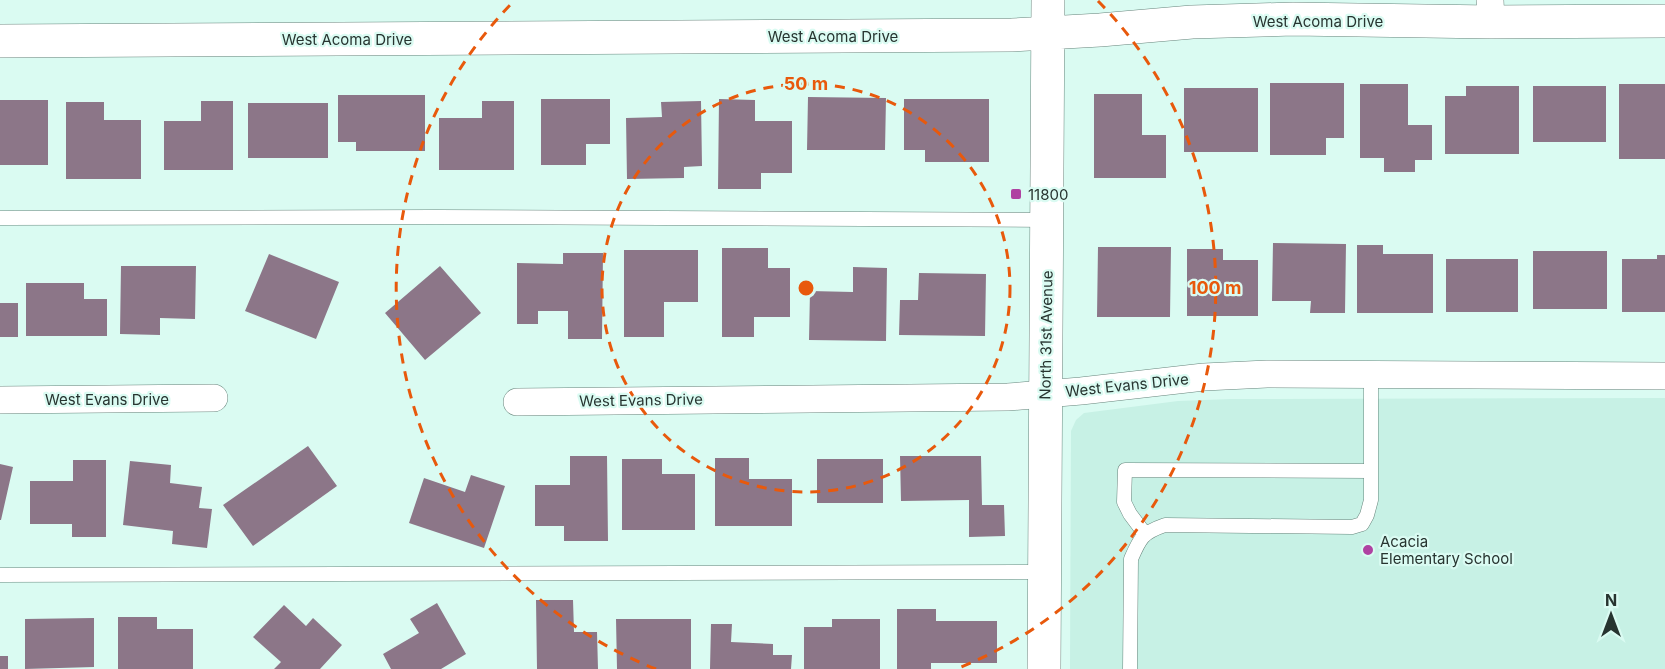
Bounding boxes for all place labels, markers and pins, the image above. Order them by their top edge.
place label: 11800 [1028,185,1068,204]
marker: 11800 [1009,187,1023,201]
centre of rings [796,278,816,298]
place label: Acacia Elementary School [1380,532,1513,568]
marker: Acacia Elementary School [1361,543,1375,557]

